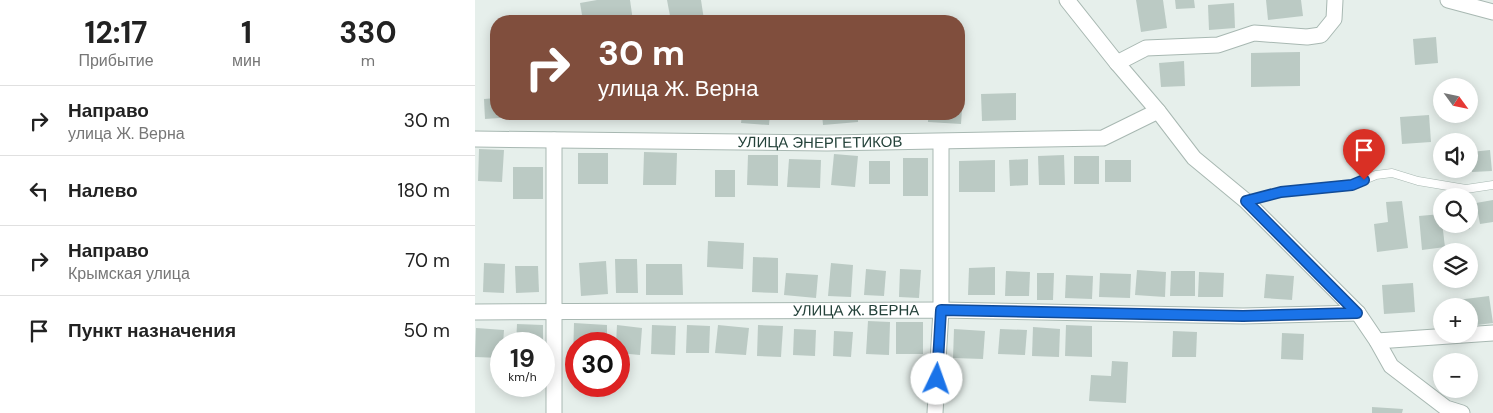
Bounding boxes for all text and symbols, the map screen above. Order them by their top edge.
text: 12:17 [85,13,147,52]
text: 1 [241,13,252,52]
text: 330 [339,13,397,52]
text: 30 m [598,30,685,76]
icon: right [515,35,580,100]
text: Прибытие [78,50,154,71]
text: мин [232,50,261,71]
text: m [361,50,375,71]
text: улица Ж. Верна [598,74,758,103]
north arrow [1433,78,1477,122]
map controls [1433,78,1478,398]
text: Направо [68,98,149,123]
icon: right [25,107,53,135]
text: 30 m [404,108,450,133]
text: улица Ж. Верна [68,123,185,144]
pin [1343,129,1385,180]
street label: УЛИЦА ЭНЕРГЕТИКОВ [737,132,903,153]
button: sound [1433,133,1478,178]
icon: arrive [1350,136,1378,164]
icon: left [25,177,53,205]
text: Налево [68,178,138,203]
text: 180 m [398,178,450,203]
button: search [1433,188,1478,233]
text: Направо [68,238,149,263]
button: layers [1433,243,1478,288]
icon: right [25,247,53,275]
text: 70 m [405,248,450,273]
text: Крымская улица [68,263,190,284]
button: + [1433,298,1478,343]
street label: УЛИЦА Ж. ВЕРНА [793,300,919,321]
icon: arrive [25,317,53,345]
text: Пункт назначения [68,318,236,343]
text: 50 m [403,318,450,343]
speed limit sign: 30 [565,332,630,397]
text: 19 [510,342,535,375]
position arrow [910,352,962,404]
button: − [1433,353,1478,398]
text: km/h [508,369,537,385]

